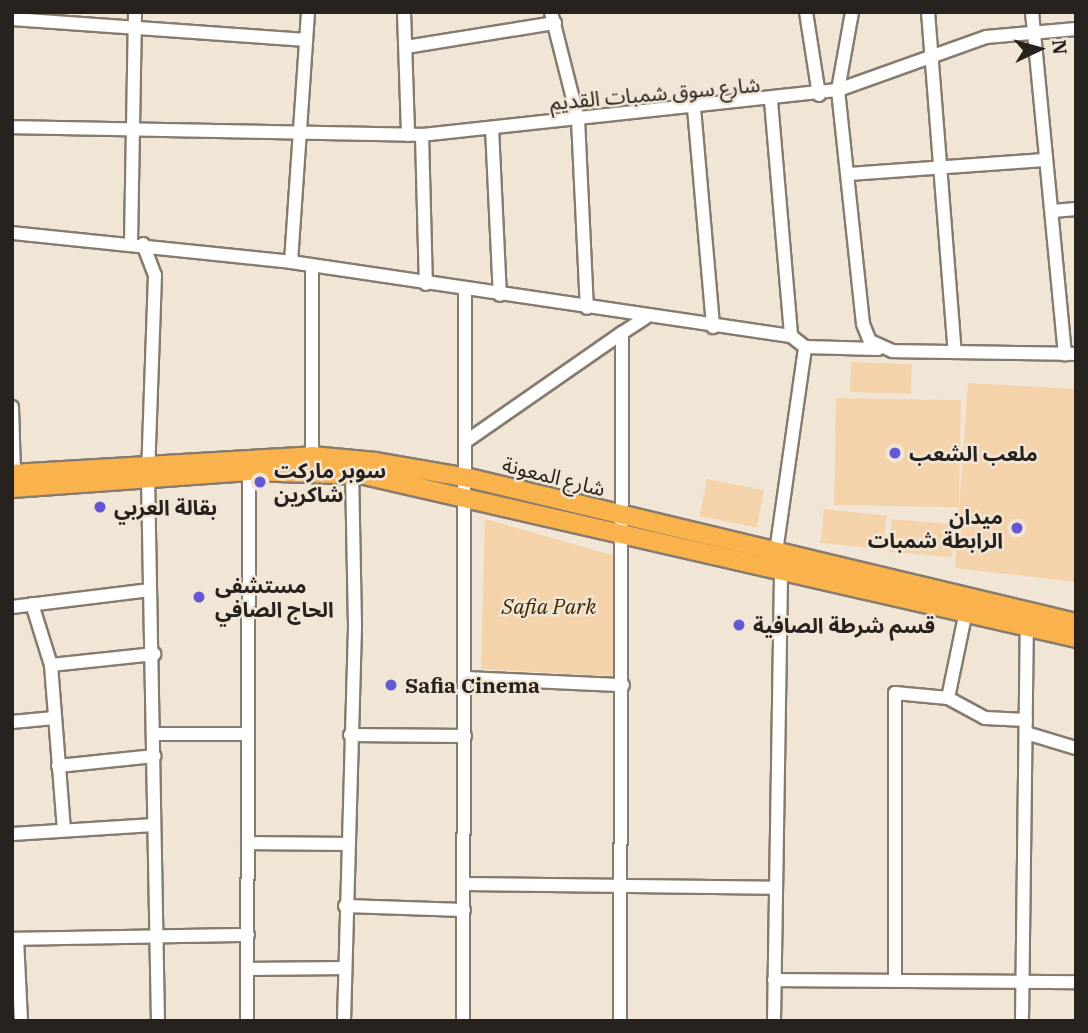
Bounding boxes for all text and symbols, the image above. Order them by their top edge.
north arrow [1004,14,1074,84]
text: N [1047,39,1073,56]
street label: شارع سوق شمبات القديم [549,71,761,115]
place label: ملعب الشعب [909,440,1038,466]
marker: ملعب الشعب [887,445,903,461]
street label: شارع المعونة [500,451,608,501]
place label: سوبر ماركت شاكرين [274,457,386,507]
marker: سوبر ماركت شاكرين [252,474,268,490]
place label: بقالة العربي [114,494,217,520]
marker: بقالة العربي [92,499,108,515]
place label: ميدان الرابطة شمبات [868,503,1003,553]
marker: ميدان الرابطة شمبات [1009,520,1025,536]
place label: مستشفى الحاج الصافي [215,572,334,622]
marker: مستشفى الحاج الصافي [189,587,209,607]
park label: Safia Park [502,593,596,619]
place label: قسم شرطة الصافية [753,612,935,638]
marker: قسم شرطة الصافية [731,617,747,633]
place label: Safia Cinema [405,672,540,698]
marker: Safia Cinema [383,677,399,693]

